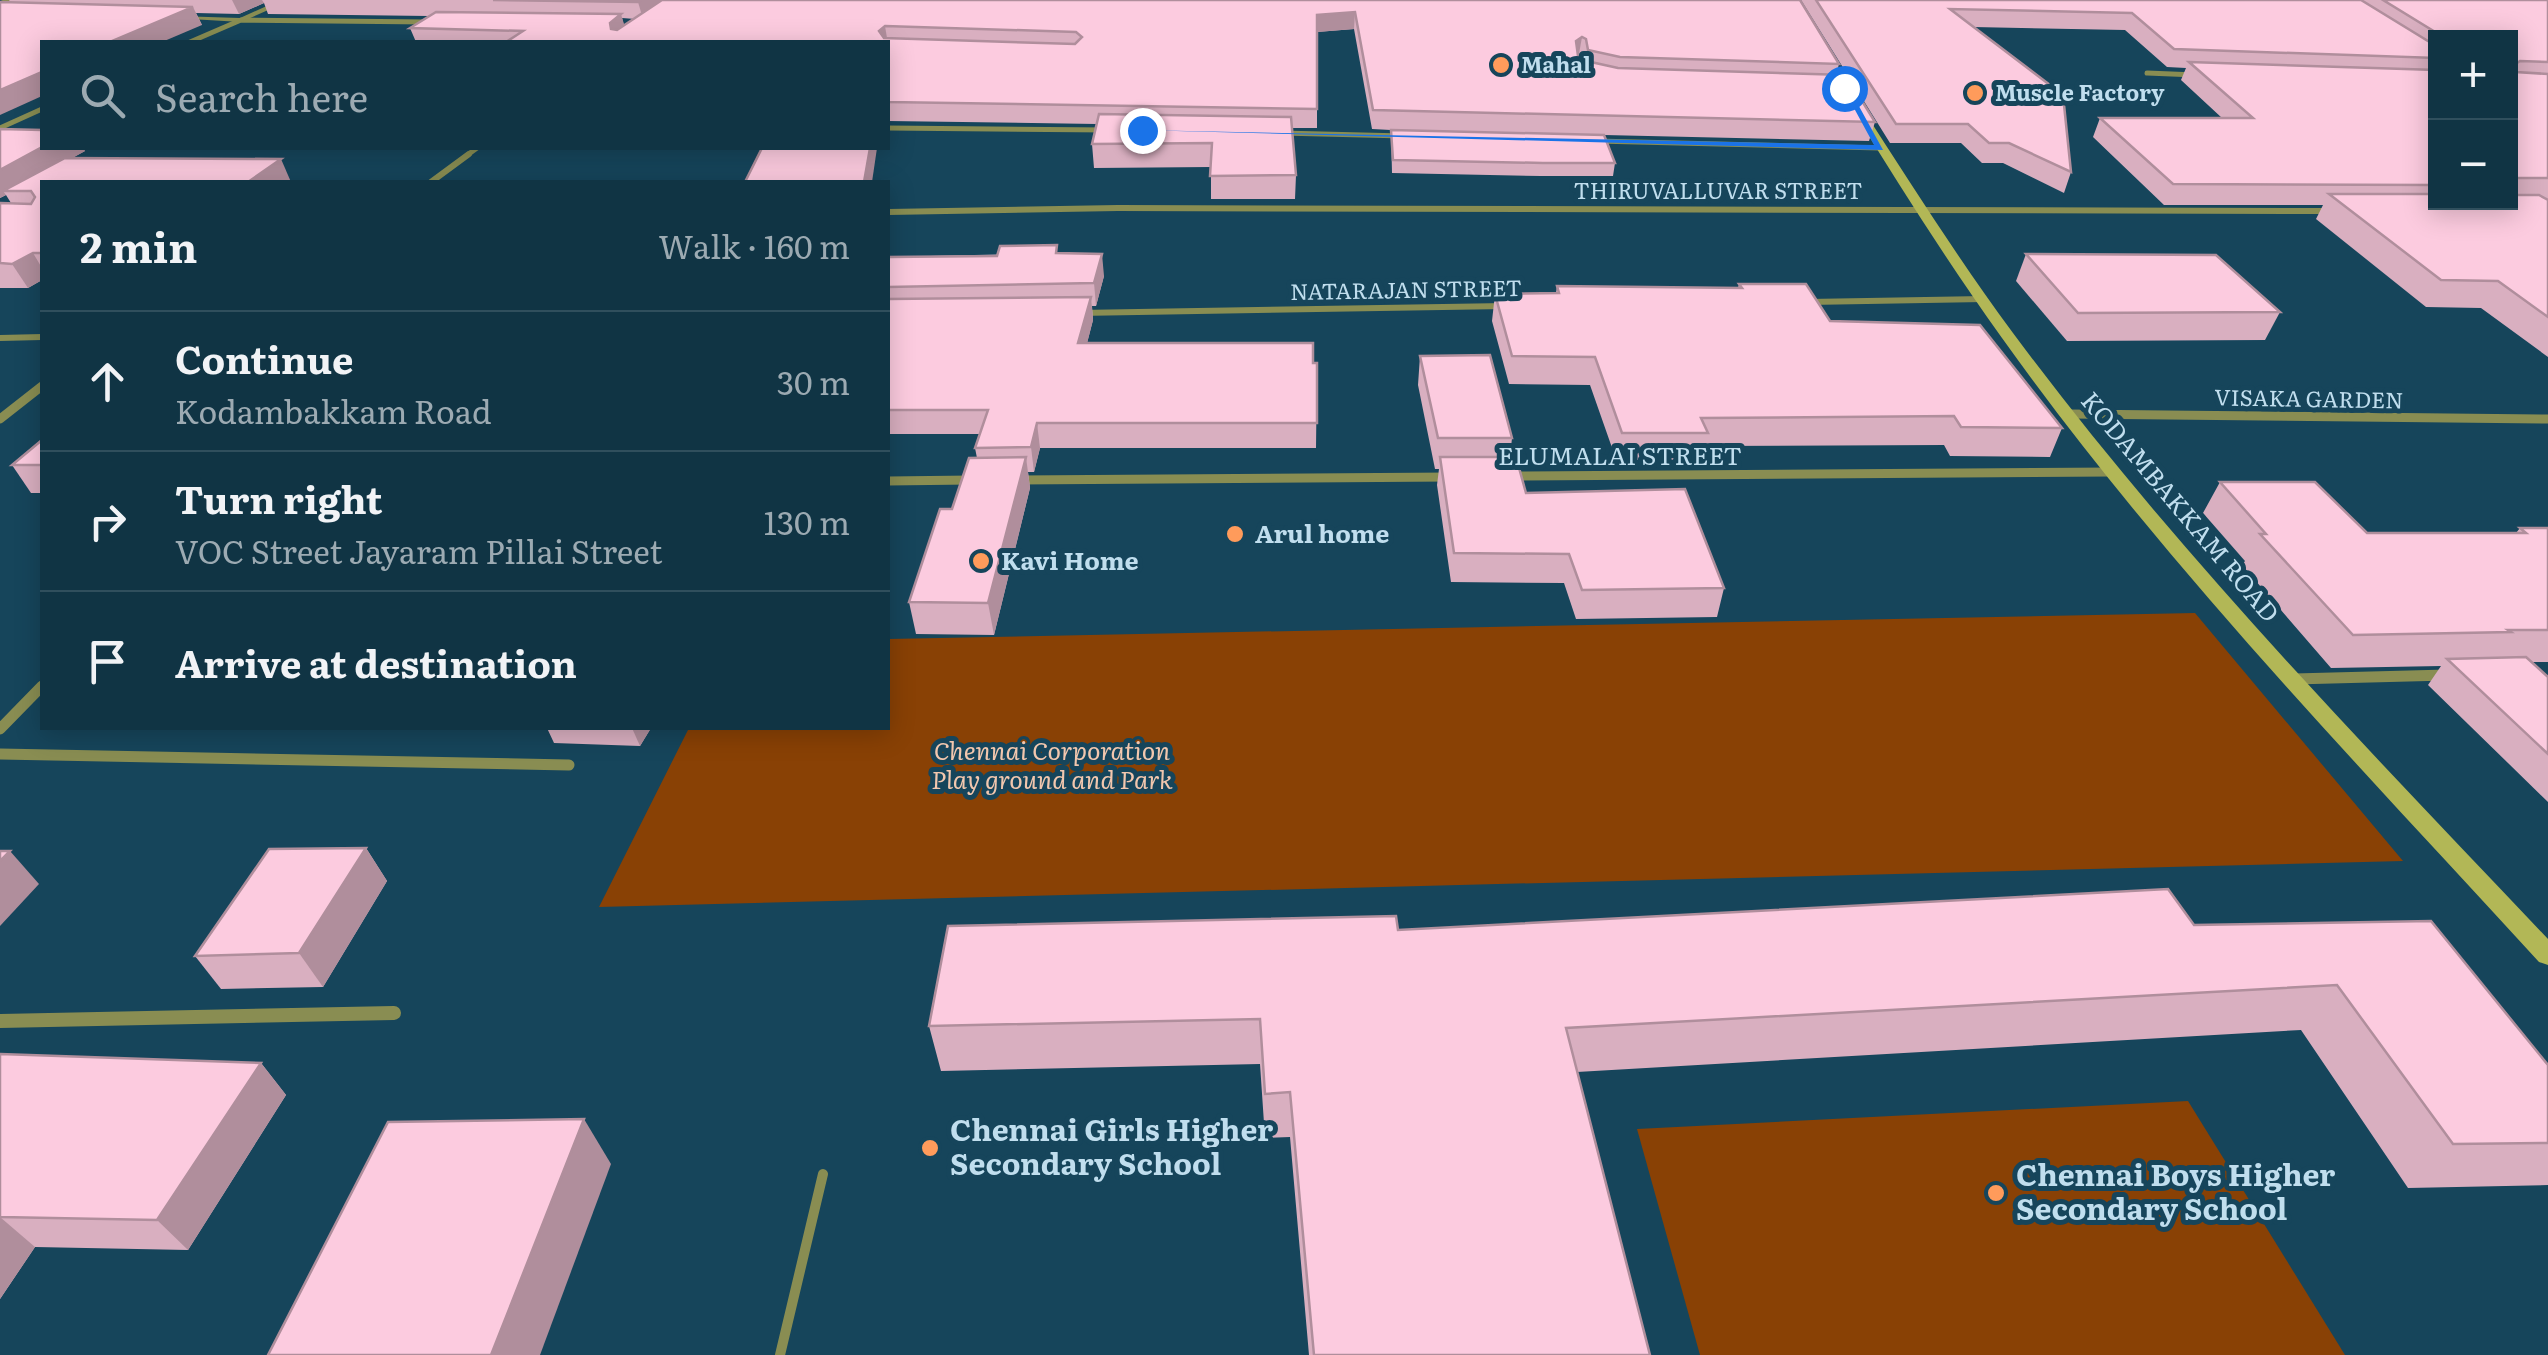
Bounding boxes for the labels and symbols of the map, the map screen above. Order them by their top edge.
place label: Mahal [1521,47,1591,80]
marker: Mahal [1490,54,1512,76]
route start [1822,66,1868,112]
place label: Muscle Factory [1995,75,2165,108]
marker: Muscle Factory [1964,82,1986,104]
route end [1120,108,1166,154]
street label: THIRUVALLUVAR STREET [1573,173,1863,206]
street label: NATARAJAN STREET [1290,270,1522,307]
street label: VISAKA GARDEN [2214,379,2404,416]
street label: KODAMBAKKAM ROAD [2073,383,2289,630]
street label: ELUMALAI STREET [1498,436,1742,473]
place label: Arul home [1255,514,1389,551]
marker: Arul home [1224,523,1246,545]
place label: Kavi Home [1001,541,1139,578]
marker: Kavi Home [970,550,992,572]
park label: Chennai Corporation Play ground and Park [931,731,1173,797]
place label: Chennai Girls Higher Secondary School [950,1106,1273,1184]
marker: Chennai Girls Higher Secondary School [919,1137,941,1159]
place label: Chennai Boys Higher Secondary School [2016,1151,2335,1229]
marker: Chennai Boys Higher Secondary School [1985,1182,2007,1204]

